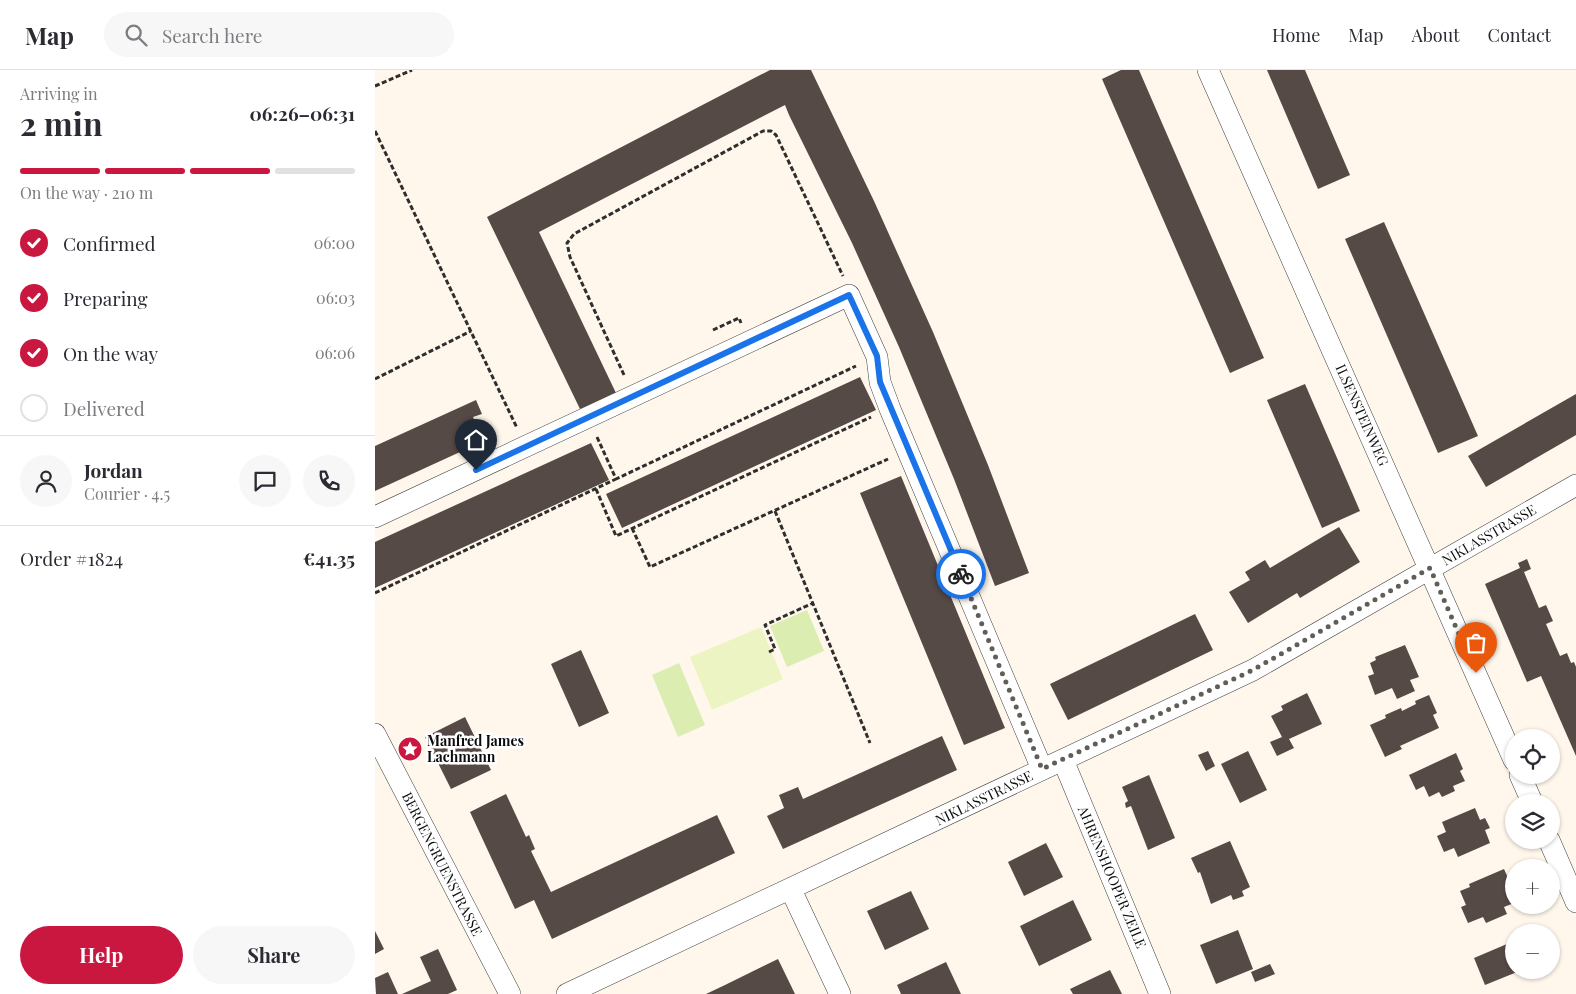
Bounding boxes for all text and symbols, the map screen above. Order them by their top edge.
search box [104,12,454,57]
text: Map [25,19,74,51]
icon: search [122,21,150,49]
text: Search here [162,22,262,48]
text: Home [1272,23,1320,47]
text: Map [1348,23,1383,47]
text: About [1411,23,1460,47]
text: Contact [1488,23,1551,47]
text: Arriving in [20,83,98,104]
text: 06:26–06:31 [250,100,355,126]
text: 2 min [20,101,103,144]
text: On the way · 210 m [20,182,153,203]
icon: check [20,229,48,257]
text: Confirmed [63,230,156,256]
text: 06:00 [314,232,355,253]
icon: check [20,284,48,312]
text: Preparing [63,285,148,311]
text: 06:03 [316,287,355,308]
icon: check [20,339,48,367]
text: On the way [63,340,158,366]
text: 06:06 [315,342,355,363]
street label: ILSENSTEINWEG [1332,361,1393,469]
text: Delivered [63,395,145,421]
pin [455,419,497,470]
icon: home [462,426,490,454]
button: person [20,455,72,507]
button: chat [239,455,291,507]
button: phone [303,455,355,507]
text: Jordan [84,457,143,483]
text: Courier · 4.5 [84,483,170,504]
street label: NIKLASSTRASSE [1438,500,1539,569]
text: Order #1824 [20,545,123,571]
text: €41.35 [303,545,355,571]
courier [936,549,986,599]
icon: bike [947,560,975,588]
pin [1455,622,1497,673]
icon: bag [1462,629,1490,657]
map controls [1505,729,1560,979]
button: locate [1505,729,1560,784]
place label: Manfred James Lachmann [427,731,524,766]
place icon: Manfred James Lachmann [397,736,423,762]
street label: NIKLASSTRASSE [932,766,1036,829]
street label: BERGENGRUENSTRASSE [398,789,487,939]
button: layers [1505,794,1560,849]
street label: AHRENSHOOPER ZEILE [1073,802,1151,951]
button: + [1505,859,1560,914]
button: − [1505,924,1560,979]
button: Help [20,926,183,984]
button: Share [193,926,355,984]

